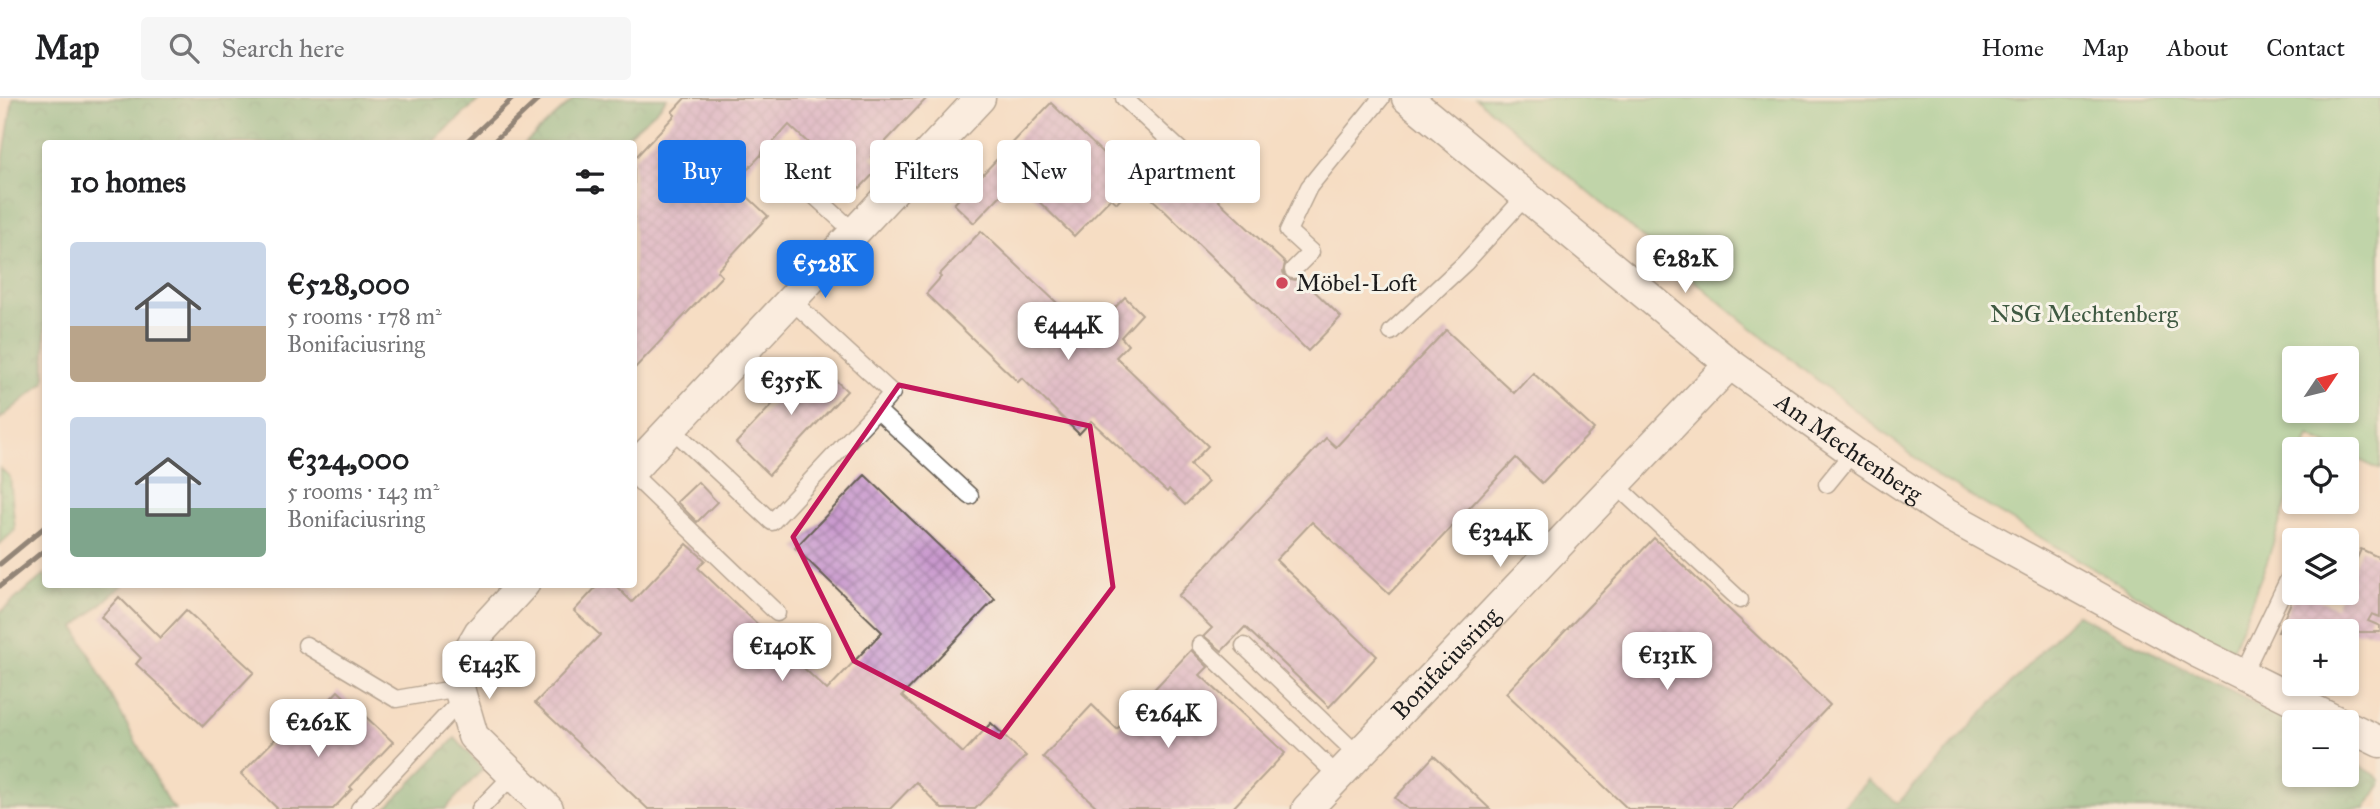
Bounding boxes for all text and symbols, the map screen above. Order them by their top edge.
search box [141,17,631,80]
text: Map [35,28,99,68]
icon: search [165,29,203,67]
text: Search here [221,32,345,64]
text: Home [1981,33,2044,63]
text: Map [2082,33,2129,63]
text: About [2167,33,2228,63]
text: Contact [2266,33,2345,63]
chip: Buy [658,140,746,203]
chip: Rent [760,140,856,203]
chip: Filters [870,140,983,203]
chip: New [997,140,1091,203]
chip: Apartment [1105,140,1260,203]
icon: filters [571,163,609,201]
text: 10 homes [70,164,186,200]
pin: €282K [1636,236,1734,295]
pin: €528K [776,240,874,300]
text: €282K [1652,244,1718,272]
text: €528K [793,249,857,277]
text: €528,000 [287,266,410,302]
place label: Möbel-Loft [1296,268,1418,298]
icon: home [126,270,210,354]
marker: Möbel-Loft [1274,275,1290,291]
park label: NSG Mechtenberg [1990,299,2179,329]
text: 5 rooms · 178 m² [287,302,442,330]
pin: €444K [1019,302,1117,362]
text: €444K [1034,311,1102,339]
text: Bonifaciusring [287,330,425,358]
north arrow [2282,346,2359,424]
map controls [2282,346,2359,787]
pin: €355K [742,358,840,417]
text: €355K [761,366,821,394]
street label: Am Mechtenberg [1769,386,1929,510]
button: locate [2282,437,2359,514]
text: €324,000 [287,441,410,477]
icon: home [126,445,210,529]
text: 5 rooms · 143 m² [287,477,439,505]
text: Bonifaciusring [287,505,425,533]
pin: €324K [1451,510,1549,569]
text: €324K [1468,518,1532,546]
button: layers [2282,528,2359,605]
street label: Bonifaciusring [1385,600,1506,726]
button: + [2282,619,2359,696]
pin: €140K [733,624,831,683]
text: €140K [749,632,815,660]
pin: €131K [1618,632,1716,692]
text: €131K [1638,641,1696,669]
pin: €143K [440,642,538,701]
text: €143K [458,650,520,678]
pin: €264K [1119,690,1217,750]
text: €264K [1135,699,1201,727]
pin: €262K [269,700,367,759]
text: €262K [286,708,350,736]
button: − [2282,710,2359,787]

